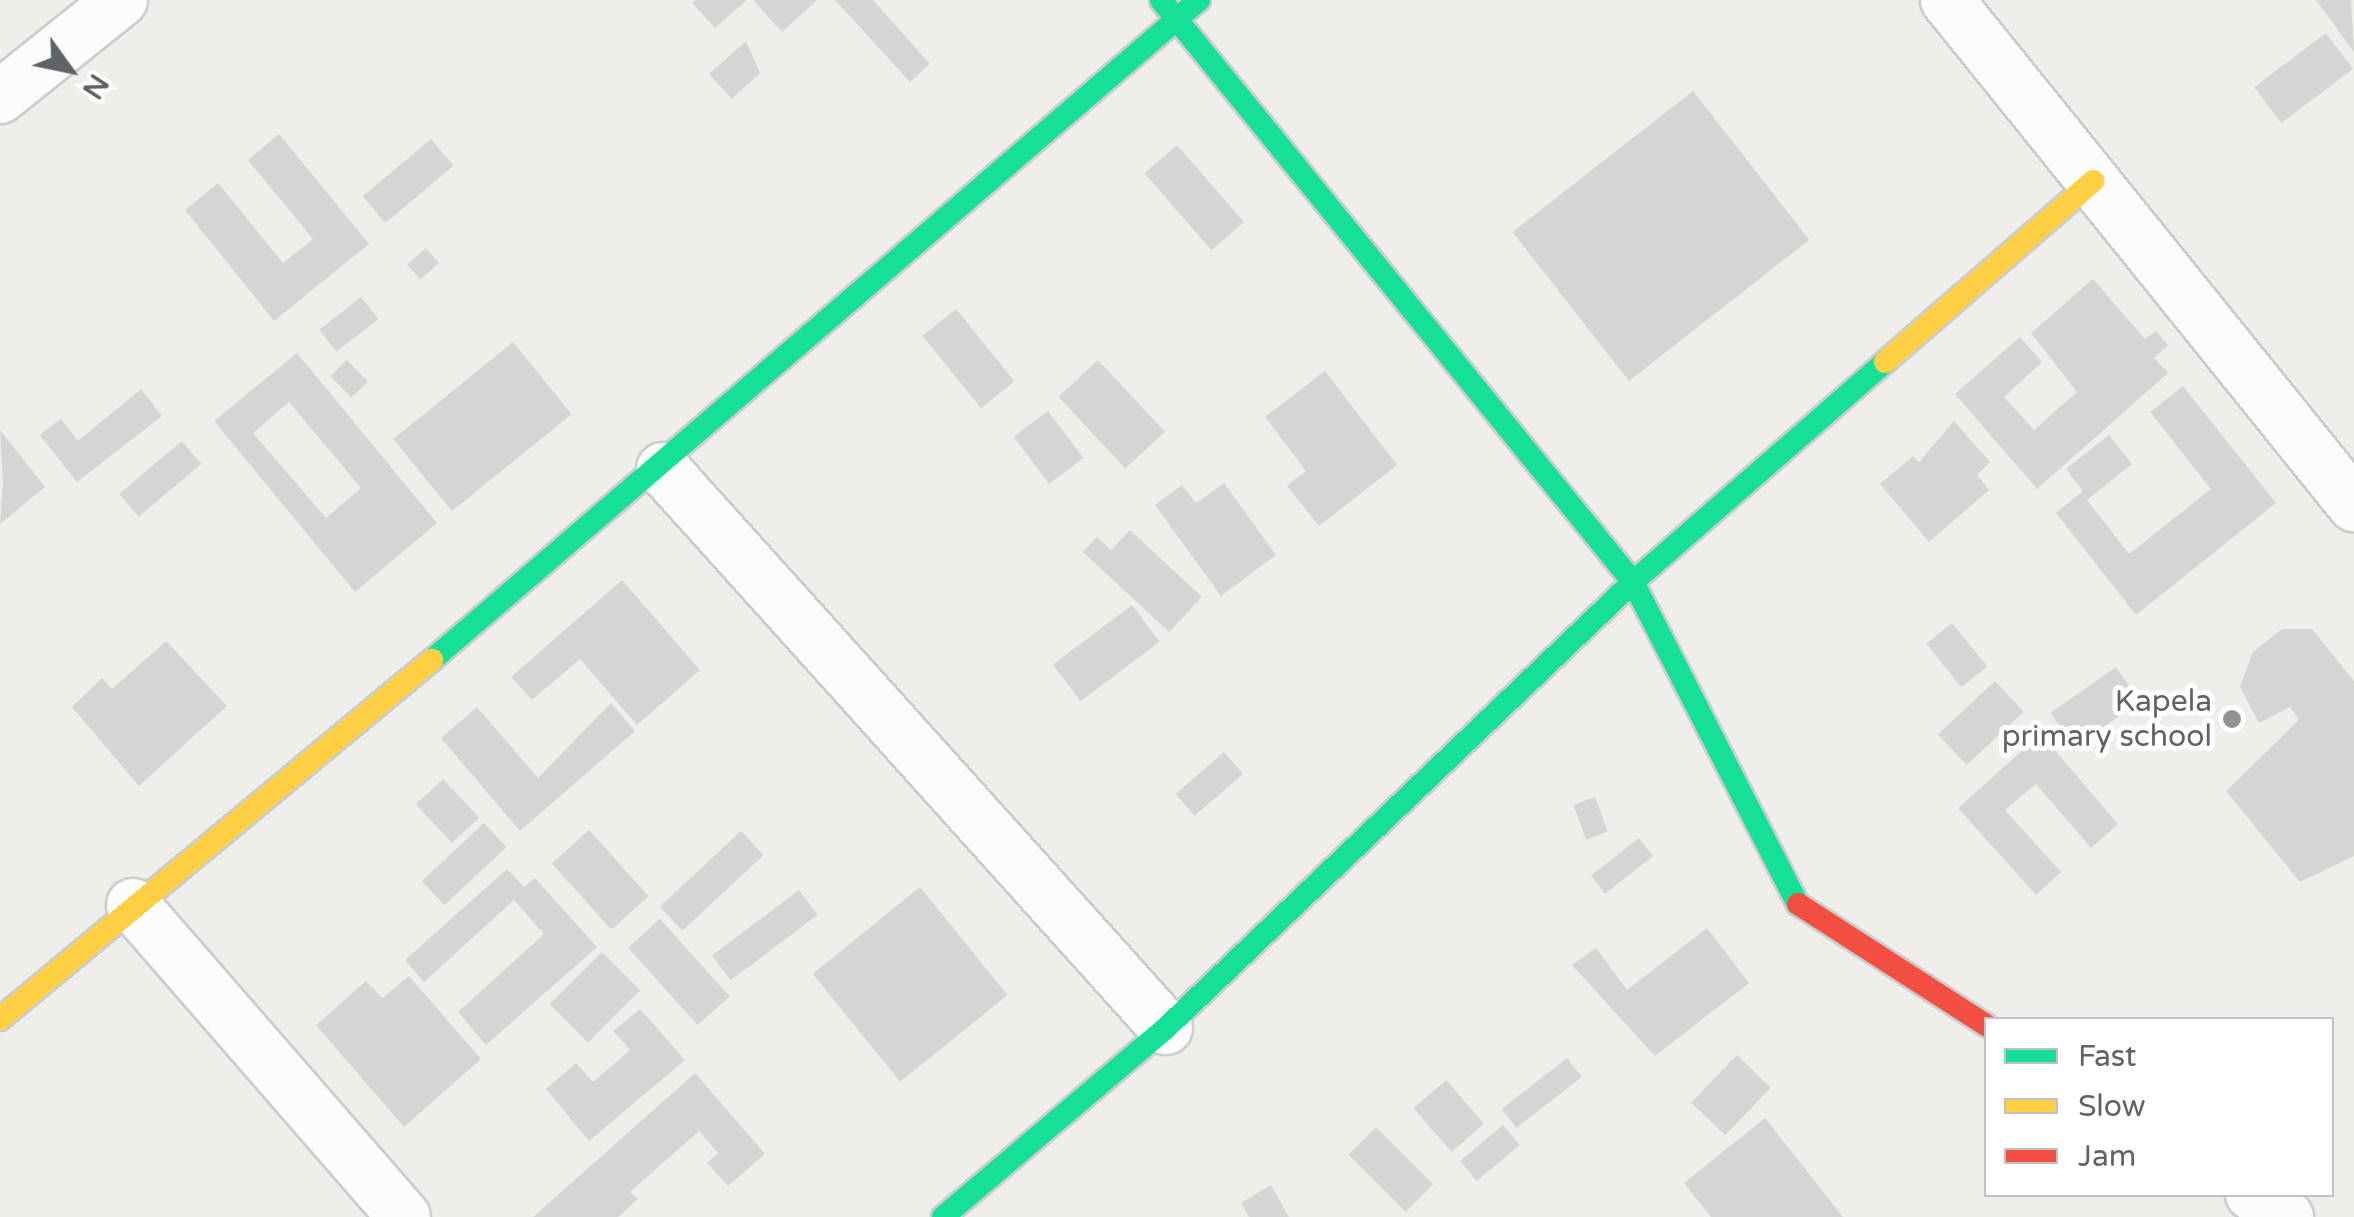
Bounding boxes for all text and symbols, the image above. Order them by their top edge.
north arrow [20,20,120,120]
text: N [75,68,116,105]
place label: Kapela primary school [2002,684,2212,754]
marker: Kapela primary school [2221,708,2243,730]
legend [1984,1017,2334,1197]
text: Fast [2078,1038,2137,1075]
text: Slow [2078,1088,2146,1125]
text: Jam [2078,1138,2136,1175]

